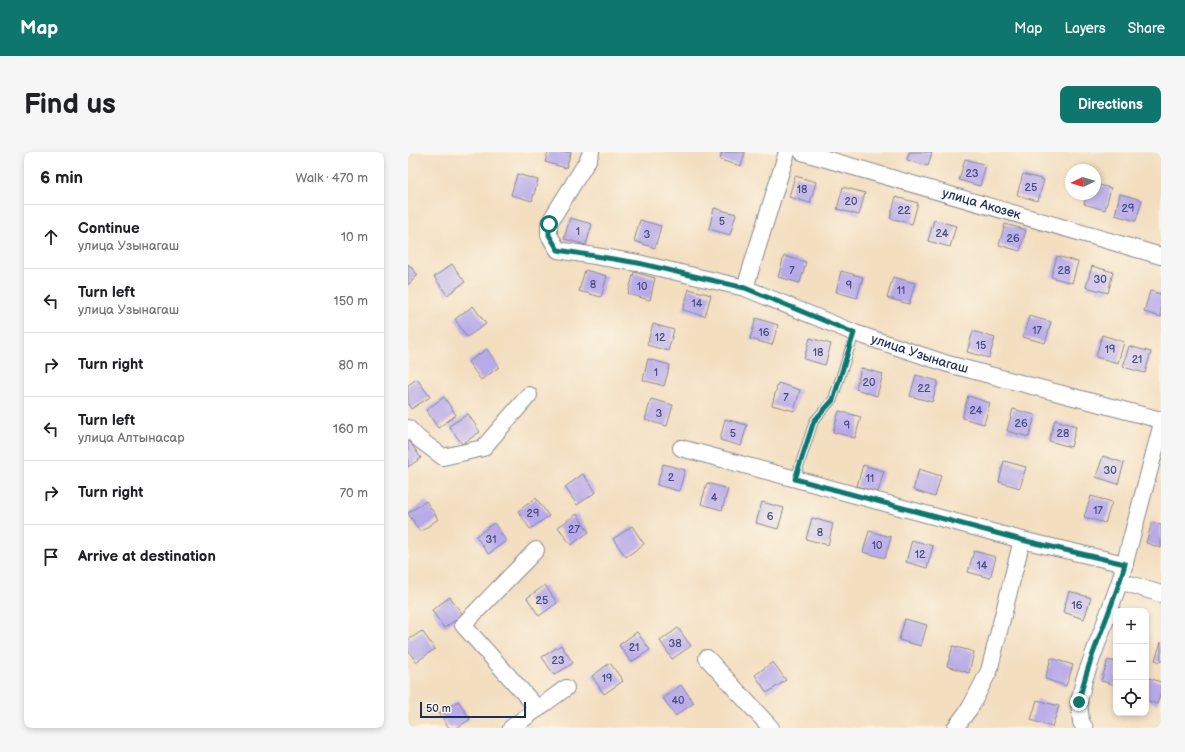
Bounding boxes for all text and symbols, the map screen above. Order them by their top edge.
text: Map [20,17,58,40]
text: Map [1014,20,1042,37]
text: Layers [1064,20,1106,37]
text: Share [1128,20,1165,37]
button: Directions [1060,86,1161,123]
text: Find us [24,88,116,121]
north arrow [1065,164,1101,200]
house number: 23 [965,167,979,180]
text: 6 min [40,168,83,188]
text: Walk · 470 m [296,170,368,186]
house number: 25 [1025,181,1037,194]
house number: 18 [797,183,807,196]
street label: улица Акозек [940,185,1023,223]
house number: 20 [845,195,858,208]
house number: 29 [1122,202,1134,215]
house number: 22 [898,204,911,217]
route start [540,215,558,233]
house number: 5 [719,215,725,228]
text: Continue [78,219,140,238]
house number: 1 [576,225,580,238]
icon: ahead [40,226,62,248]
house number: 24 [935,227,949,240]
house number: 3 [644,228,651,241]
text: 10 m [341,229,368,245]
house number: 26 [1006,232,1020,245]
text: улица Узынагаш [78,238,179,254]
house number: 7 [789,264,795,277]
house number: 28 [1058,264,1070,277]
house number: 30 [1093,273,1107,286]
house number: 8 [590,278,596,291]
house number: 9 [846,279,852,292]
house number: 10 [637,280,648,293]
text: Turn left [78,283,135,302]
house number: 11 [897,284,905,297]
icon: left [40,290,62,312]
text: 150 m [334,293,368,309]
house number: 14 [692,297,703,310]
text: улица Узынагаш [78,302,179,318]
house number: 17 [1032,324,1042,337]
house number: 16 [759,326,770,339]
house number: 12 [655,331,666,344]
street label: улица Узынагаш [869,331,970,377]
house number: 15 [976,339,986,352]
house number: 19 [1105,343,1115,356]
house number: 18 [813,346,823,359]
house number: 21 [1132,353,1142,366]
icon: right [40,354,62,376]
text: Turn right [78,355,143,374]
text: 80 m [339,357,368,373]
house number: 1 [654,366,658,379]
house number: 20 [863,376,876,389]
house number: 22 [918,382,931,395]
house number: 7 [783,391,789,404]
house number: 24 [969,404,983,417]
house number: 3 [656,407,663,420]
text: Turn left [78,411,135,430]
house number: 26 [1014,417,1028,430]
icon: left [40,418,62,440]
house number: 9 [844,419,850,432]
text: 160 m [333,421,368,437]
house number: 5 [730,427,736,440]
house number: 28 [1057,427,1069,440]
text: улица Алтынасар [78,430,185,446]
house number: 30 [1103,464,1117,477]
house number: 2 [668,471,675,484]
house number: 11 [866,472,874,485]
icon: right [40,482,62,504]
text: Turn right [78,483,143,502]
text: 70 m [340,485,368,501]
house number: 4 [711,491,718,504]
house number: 17 [1093,504,1103,517]
house number: 29 [527,507,539,520]
house number: 6 [767,510,774,523]
house number: 27 [568,523,581,536]
house number: 8 [817,526,823,539]
house number: 31 [485,533,497,546]
house number: 10 [872,539,883,552]
icon: arrive [40,546,62,568]
text: Arrive at destination [78,547,216,566]
house number: 12 [915,548,926,561]
house number: 14 [977,559,988,572]
house number: 25 [536,594,548,607]
house number: 16 [1072,599,1083,612]
map controls [1113,608,1149,716]
button: + [1113,608,1149,644]
house number: 38 [668,637,682,650]
house number: 21 [629,641,639,654]
button: − [1113,644,1149,680]
house number: 23 [551,654,565,667]
house number: 19 [602,672,612,685]
button: locate [1113,680,1149,716]
route end [1070,693,1088,711]
house number: 40 [671,694,685,707]
scale bar [420,700,526,719]
text: 50 m [426,702,451,715]

